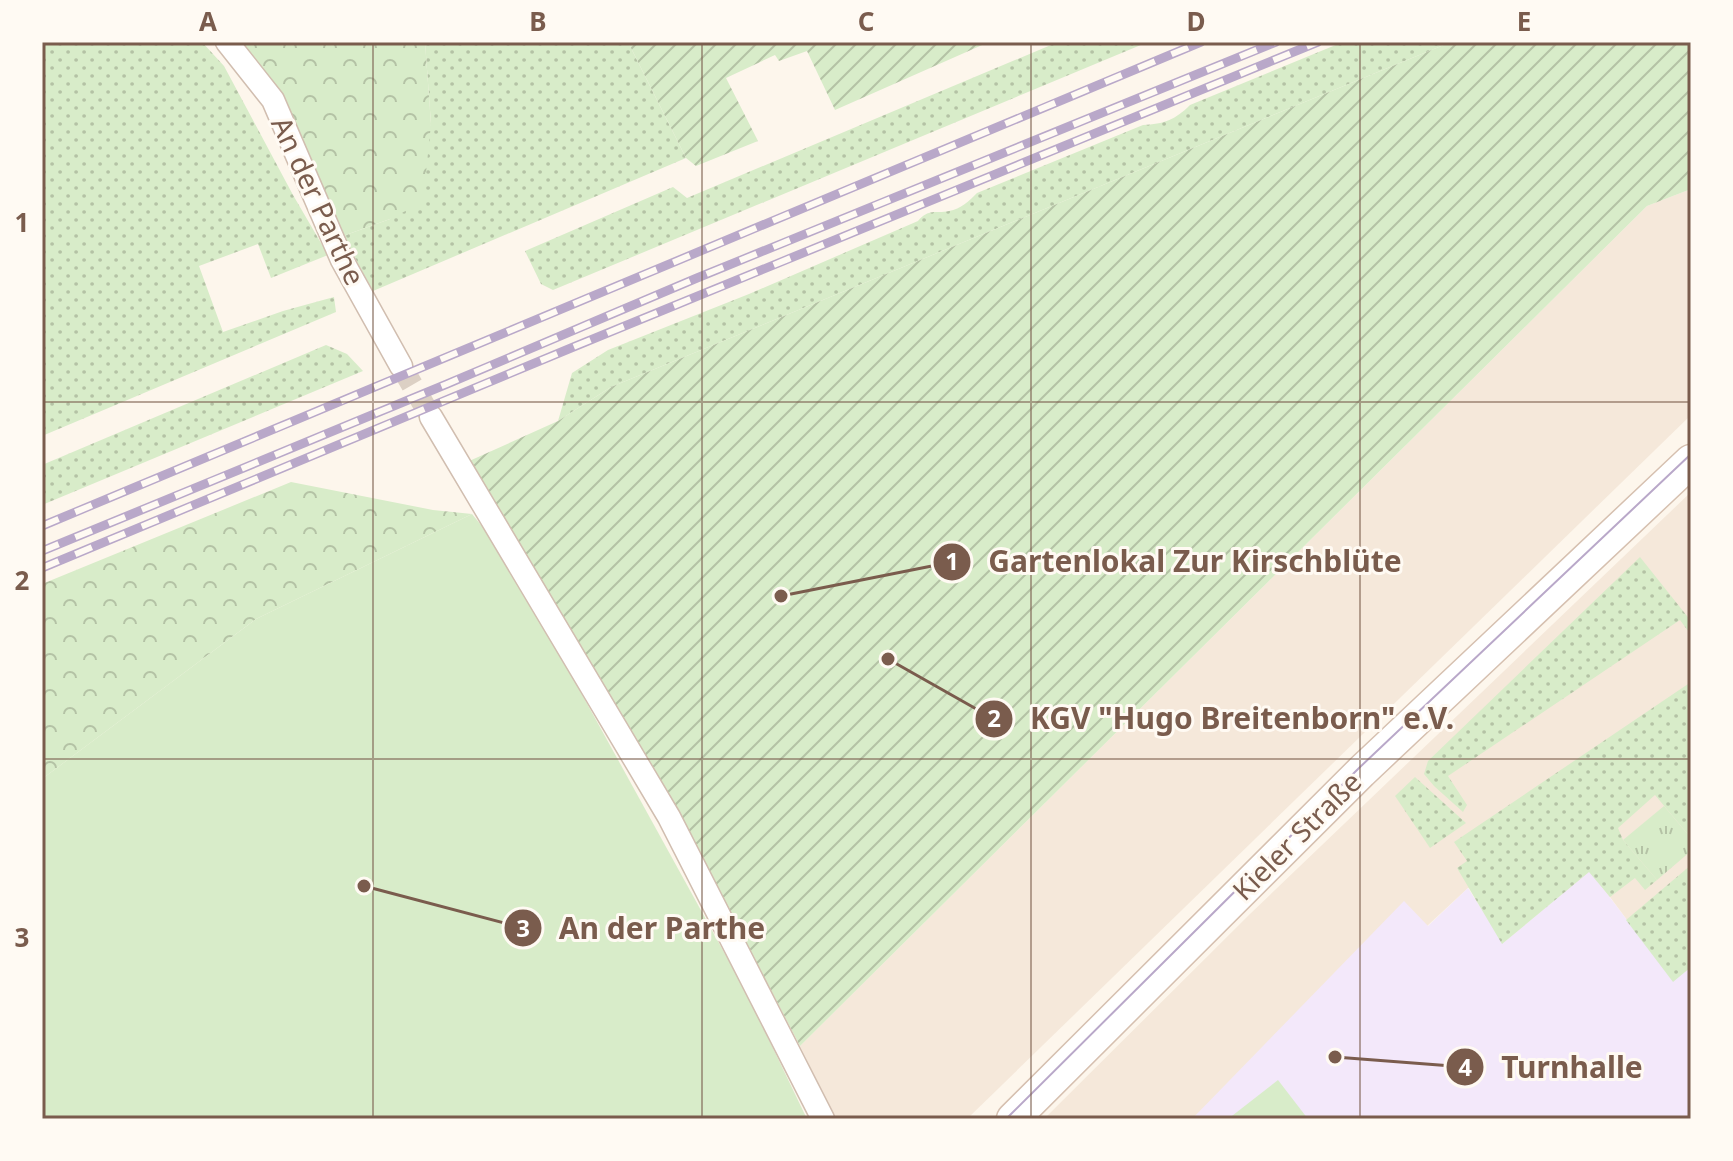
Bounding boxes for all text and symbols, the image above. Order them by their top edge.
text: A [199,3,217,39]
text: B [529,3,547,39]
text: C [858,3,874,39]
text: D [1186,3,1206,39]
text: E [1517,3,1531,39]
street label: An der Parthe [263,110,375,291]
text: 1 [15,204,29,240]
callout: Gartenlokal Zur Kirschblüte [932,535,1418,589]
text: Gartenlokal Zur Kirschblüte [988,540,1402,581]
text: 1 [945,544,959,577]
text: 2 [15,562,30,598]
callout: KGV "Hugo Breitenborn" e.V. [974,692,1471,746]
text: KGV "Hugo Breitenborn" e.V. [1030,697,1454,738]
text: 2 [987,701,1001,734]
street label: Kieler Straße [1224,763,1369,908]
callout: An der Parthe [503,901,781,955]
text: An der Parthe [559,907,765,948]
text: 3 [516,911,530,944]
text: 3 [15,919,29,955]
callout: Turnhalle [1445,1040,1659,1094]
text: Turnhalle [1501,1046,1643,1087]
text: 4 [1458,1050,1472,1083]

